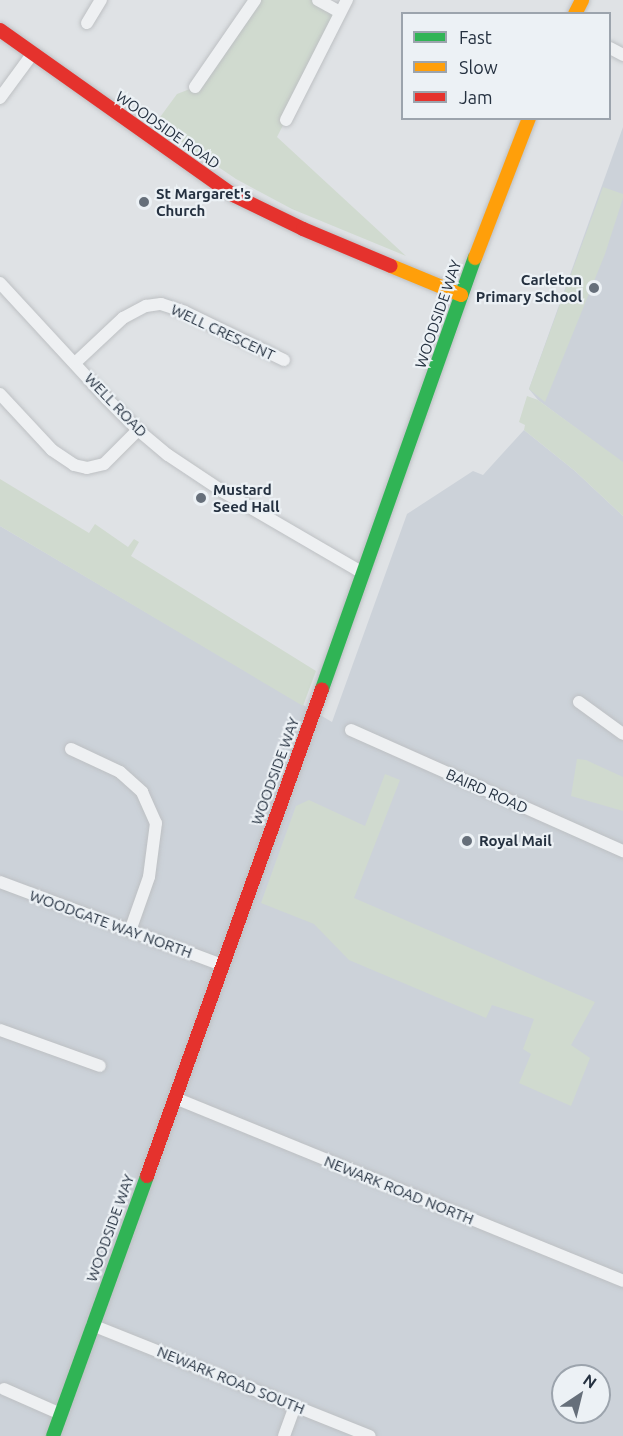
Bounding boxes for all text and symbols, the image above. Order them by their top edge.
legend [401,12,611,120]
text: Fast [459,27,492,47]
text: Slow [459,57,498,77]
street label: WOODSIDE ROAD [112,87,224,173]
text: Jam [459,87,493,107]
place label: St Margaret's Church [156,184,251,219]
marker: St Margaret's Church [137,195,151,209]
street label: WOODSIDE WAY [411,258,465,370]
place label: Carleton Primary School [476,270,582,305]
marker: Carleton Primary School [587,281,601,295]
street label: WELL CRESCENT [168,300,278,364]
street label: WELL ROAD [81,369,151,441]
place label: Mustard Seed Hall [213,480,279,515]
marker: Mustard Seed Hall [194,491,208,505]
street label: WOODSIDE WAY [247,715,303,827]
street label: BAIRD ROAD [443,765,531,817]
place label: Royal Mail [479,832,552,850]
marker: Royal Mail [460,834,474,848]
street label: WOODGATE WAY NORTH [27,886,195,962]
street label: NEWARK ROAD NORTH [322,1152,476,1228]
street label: WOODSIDE WAY [82,1172,138,1284]
street label: NEWARK ROAD SOUTH [155,1342,307,1418]
north arrow [551,1364,611,1424]
text: N [580,1370,600,1392]

